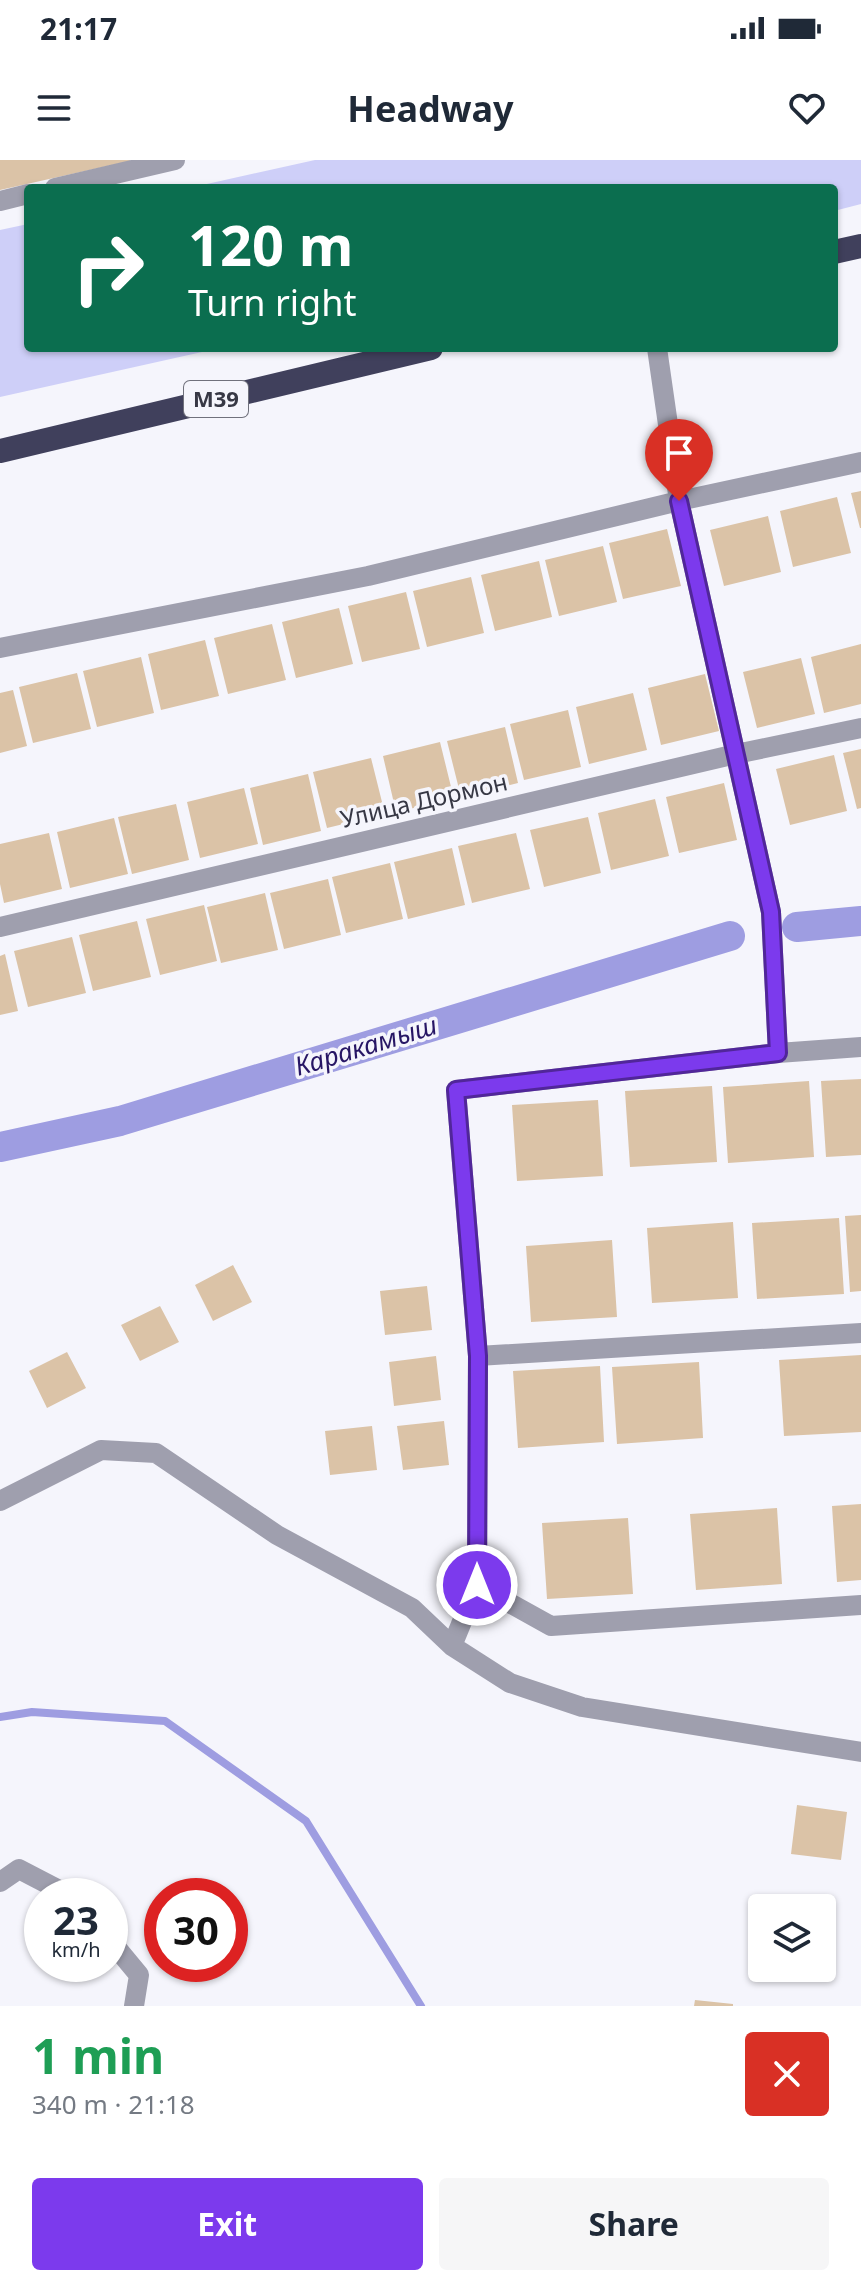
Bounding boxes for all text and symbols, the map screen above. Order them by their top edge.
text: 21:17 [40,8,117,49]
text: Headway [347,84,514,133]
icon: menu [32,86,76,130]
icon: heart [785,86,829,130]
text: 120 m [188,206,353,282]
icon: right [56,216,160,320]
text: Turn right [188,278,356,327]
road number: M39 [184,381,248,417]
pin [645,419,713,501]
icon: arrive [657,431,701,475]
street label: Улица Дормон [337,764,511,835]
water label: Каракамыш [290,1006,441,1084]
position arrow [435,1543,519,1627]
speed limit sign: 30 [144,1878,248,1982]
text: 23 [53,1892,99,1947]
map controls [748,1894,836,1982]
button: layers [748,1894,836,1982]
text: km/h [51,1936,101,1963]
text: 1 min [32,2023,164,2088]
button: close [745,2032,829,2116]
text: 340 m · 21:18 [32,2086,195,2122]
button: Exit [32,2178,423,2270]
button: Share [439,2178,829,2270]

